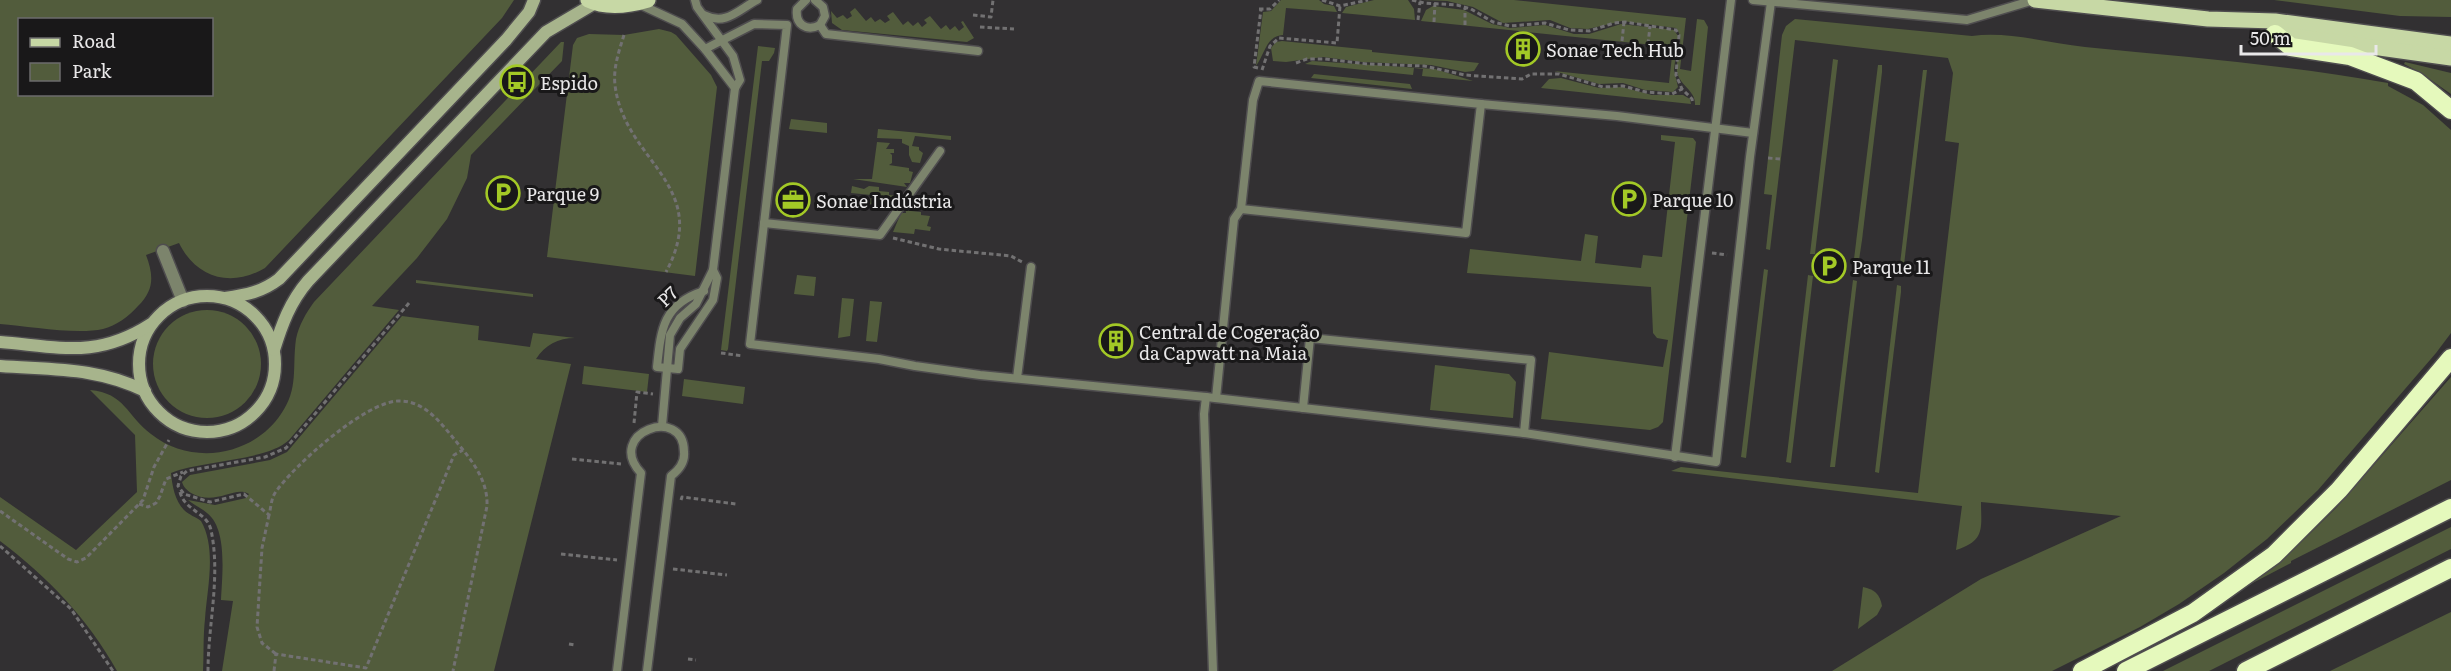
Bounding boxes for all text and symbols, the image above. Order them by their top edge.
legend [18,18,213,96]
scale bar [2241,18,2376,56]
text: 50 m [2250,24,2291,51]
text: Road [72,27,116,54]
building icon: Sonae Tech Hub [1505,31,1541,67]
place label: Sonae Tech Hub [1546,36,1684,63]
text: Park [72,57,113,84]
bus stop icon: Espido [499,64,535,100]
place label: Espido [540,69,598,96]
parking icon: Parque 9 [485,175,521,211]
place label: Parque 9 [526,180,599,207]
parking icon: Parque 10 [1611,181,1647,217]
office icon: Sonae Indústria [775,182,811,218]
place label: Parque 10 [1652,186,1733,213]
place label: Sonae Indústria [816,187,952,214]
parking icon: Parque 11 [1811,248,1847,284]
place label: Parque 11 [1852,253,1930,280]
street label: P7 [650,279,684,313]
place label: Central de Cogeração da Capwatt na Maia [1139,318,1320,366]
building icon: Central de Cogeração da Capwatt na Maia [1098,323,1134,359]

